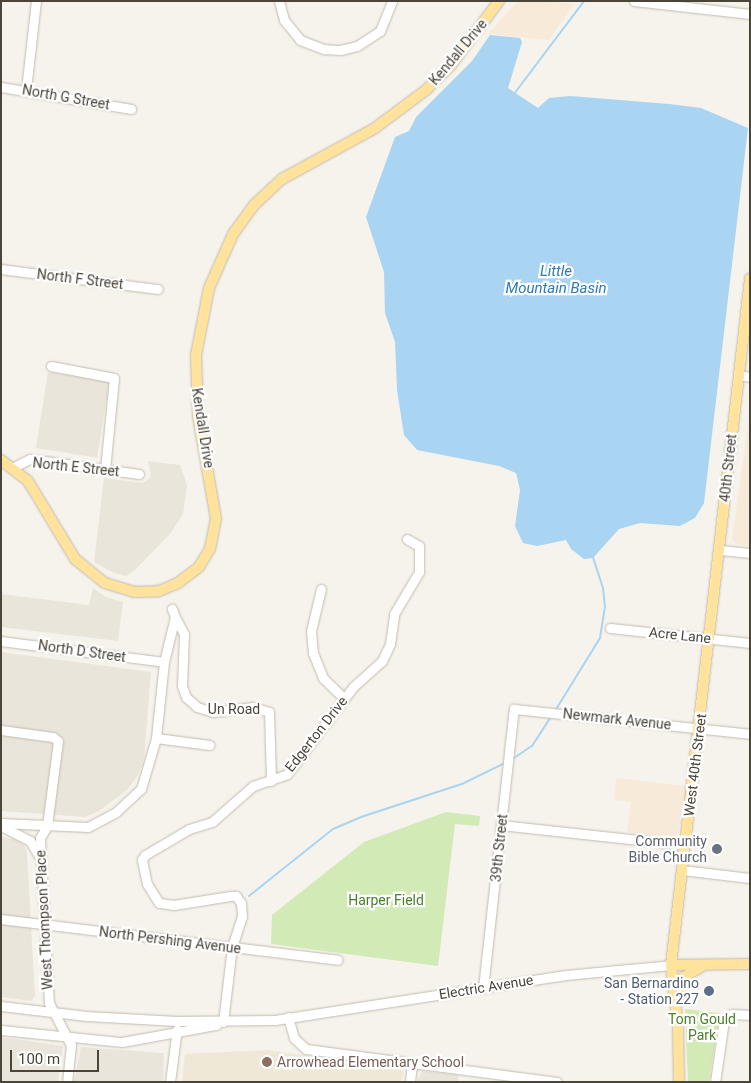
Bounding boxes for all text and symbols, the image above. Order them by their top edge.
street label: Kendall Drive [426,16,490,88]
street label: North G Street [21,81,111,113]
water label: Little Mountain Basin [505,262,607,297]
street label: North F Street [36,265,124,293]
street label: Kendall Drive [188,387,218,469]
street label: 40th Street [716,433,740,503]
street label: North E Street [32,454,120,480]
street label: Acre Lane [648,623,712,647]
street label: North D Street [37,637,127,665]
street label: Edgerton Drive [281,693,351,775]
street label: Un Road [208,701,260,717]
street label: Newmark Avenue [562,705,672,733]
street label: West 40th Street [680,713,710,817]
street label: 39th Street [487,813,511,883]
place label: Community Bible Church [629,833,707,866]
marker: Community Bible Church [711,843,723,855]
street label: West Thompson Place [32,850,56,990]
park label: Harper Field [348,892,424,908]
street label: North Pershing Avenue [98,923,242,957]
street label: Electric Avenue [438,971,534,1003]
place label: San Bernardino - Station 227 [604,975,699,1008]
marker: San Bernardino - Station 227 [703,985,715,997]
park label: Tom Gould Park [668,1011,736,1044]
scale bar [12,1040,101,1072]
text: 100 m [18,1050,60,1068]
place label: Arrowhead Elementary School [277,1054,464,1070]
marker: Arrowhead Elementary School [261,1056,273,1068]

